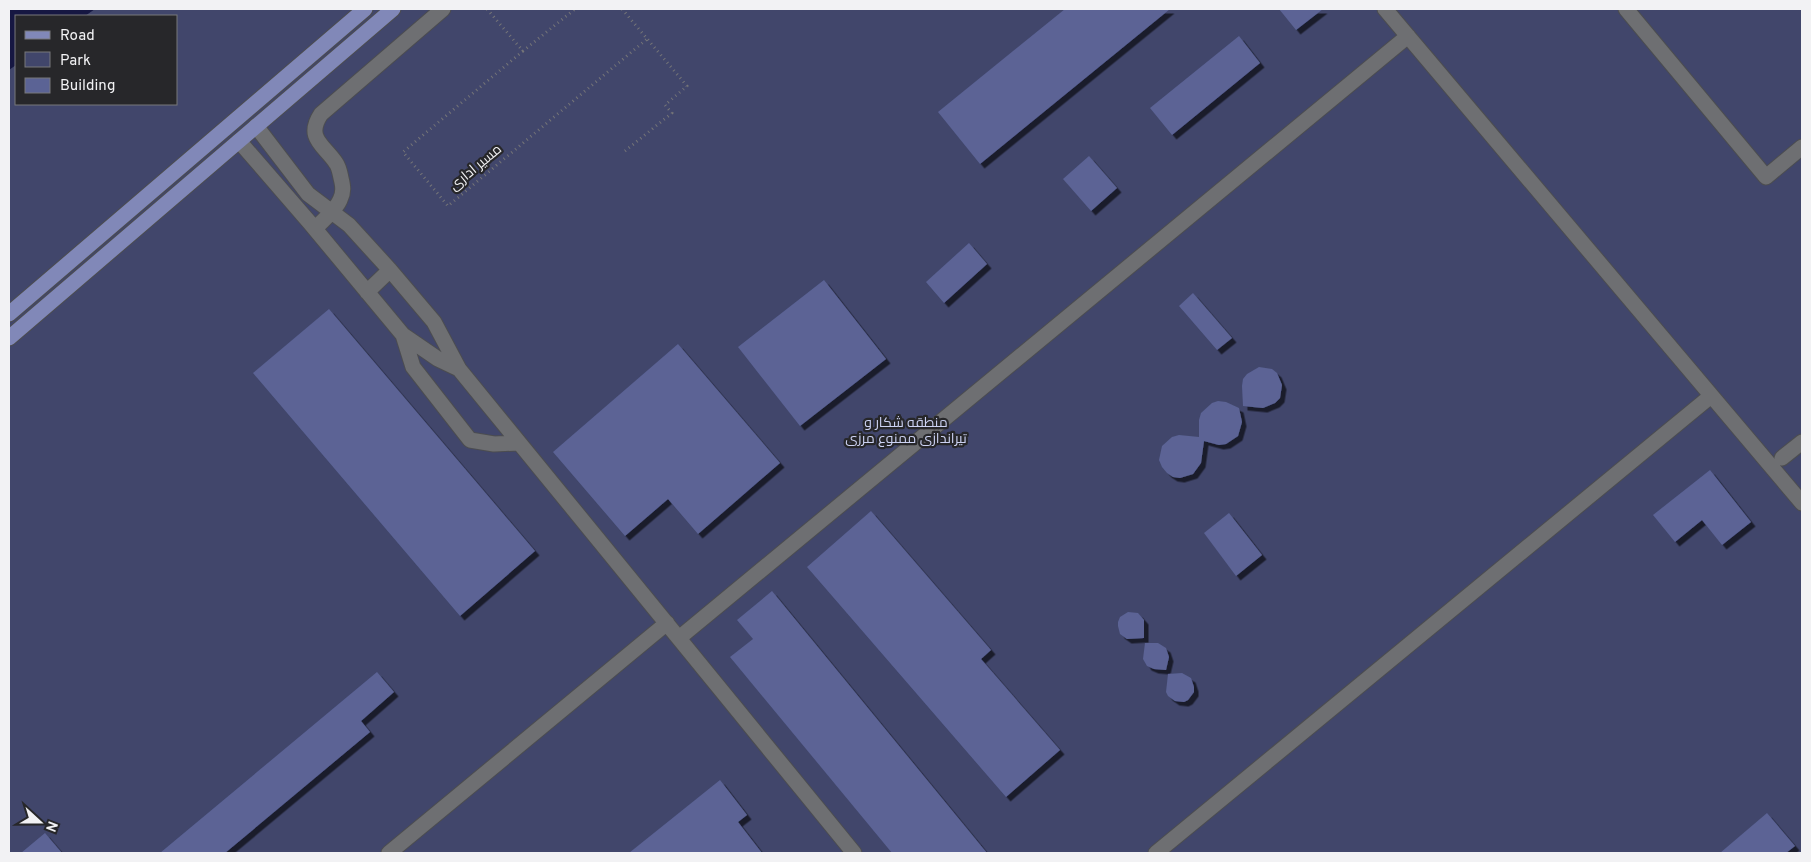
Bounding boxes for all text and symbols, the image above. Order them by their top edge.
legend [15,15,178,105]
text: Road [60,27,95,46]
text: Park [60,52,91,71]
text: Building [60,77,115,96]
street label: مسیر اداری [446,141,506,195]
park label: منطقه شکار و تیراندازی ممنوع مرزی [845,415,967,448]
north arrow [15,797,65,847]
text: N [41,818,60,834]

